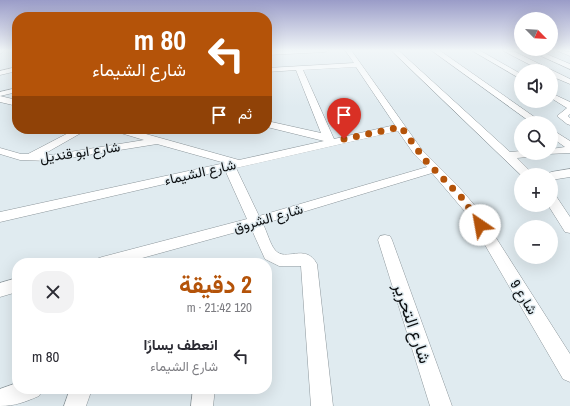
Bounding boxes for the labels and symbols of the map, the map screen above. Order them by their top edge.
north arrow [514,12,558,56]
pin [327,98,361,139]
street label: شارع ابو قنديل [39,137,122,169]
street label: شارع الشيماء [162,155,238,191]
street label: شارع الشروق [231,199,305,238]
position arrow [459,204,501,246]
street label: شارع 9 [505,276,542,319]
street label: شارع التحرير [387,279,437,367]

